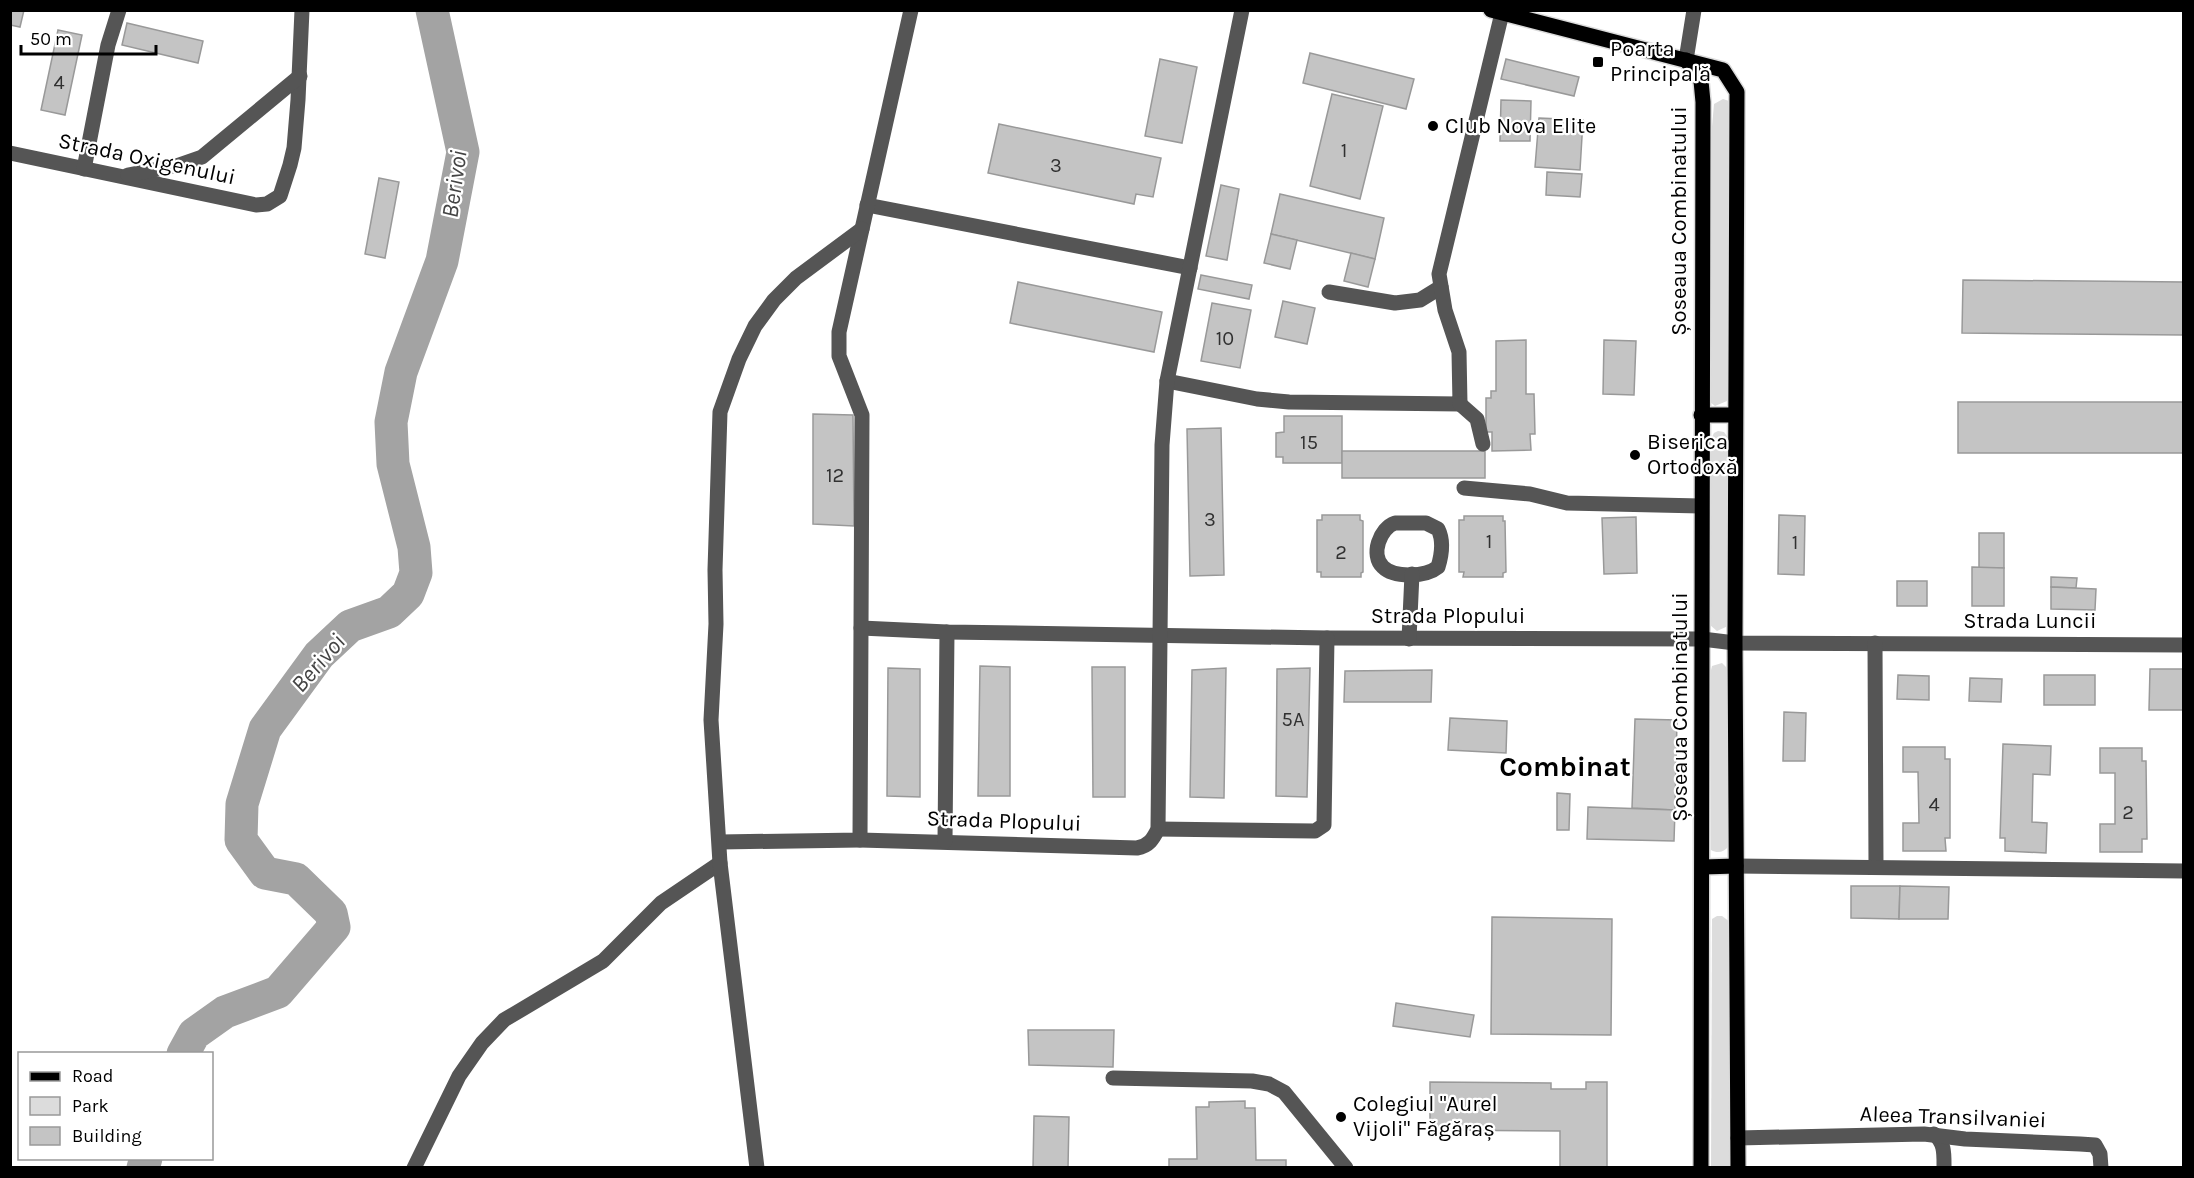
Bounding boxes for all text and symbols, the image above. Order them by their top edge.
scale bar [21,18,156,56]
text: 50 m [30,28,72,50]
place label: Poarta Principală [1610,36,1711,87]
marker: Poarta Principală [1591,55,1605,69]
house number: 4 [53,71,65,94]
street label: Șoseaua Combinatului [1666,106,1692,336]
place label: Club Nova Elite [1445,113,1596,139]
marker: Club Nova Elite [1426,119,1440,133]
street label: Strada Oxigenului [56,128,238,190]
house number: 1 [1341,139,1347,162]
water label: Berivoi [435,148,473,220]
house number: 3 [1050,154,1062,177]
house number: 10 [1216,327,1234,350]
place label: Biserica Ortodoxă [1647,429,1738,480]
house number: 15 [1300,431,1318,454]
marker: Biserica Ortodoxă [1628,448,1642,462]
house number: 12 [826,464,844,487]
house number: 3 [1204,508,1216,531]
house number: 1 [1486,530,1492,553]
house number: 1 [1792,531,1798,554]
house number: 2 [1335,541,1347,564]
street label: Șoseaua Combinatului [1667,592,1693,822]
street label: Strada Plopului [1371,603,1525,629]
street label: Strada Luncii [1963,608,2097,634]
water label: Berivoi [285,628,351,698]
house number: 5A [1282,708,1304,731]
district label: Combinat [1499,750,1631,783]
house number: 4 [1928,793,1940,816]
house number: 2 [2122,801,2134,824]
street label: Strada Plopului [926,805,1082,837]
legend [18,1052,213,1160]
text: Road [72,1065,113,1087]
place label: Colegiul "Aurel Vijoli" Făgăraș [1353,1091,1498,1142]
text: Park [72,1095,109,1117]
street label: Aleea Transilvaniei [1859,1101,2047,1133]
marker: Colegiul "Aurel Vijoli" Făgăraș [1334,1110,1348,1124]
text: Building [72,1125,142,1147]

